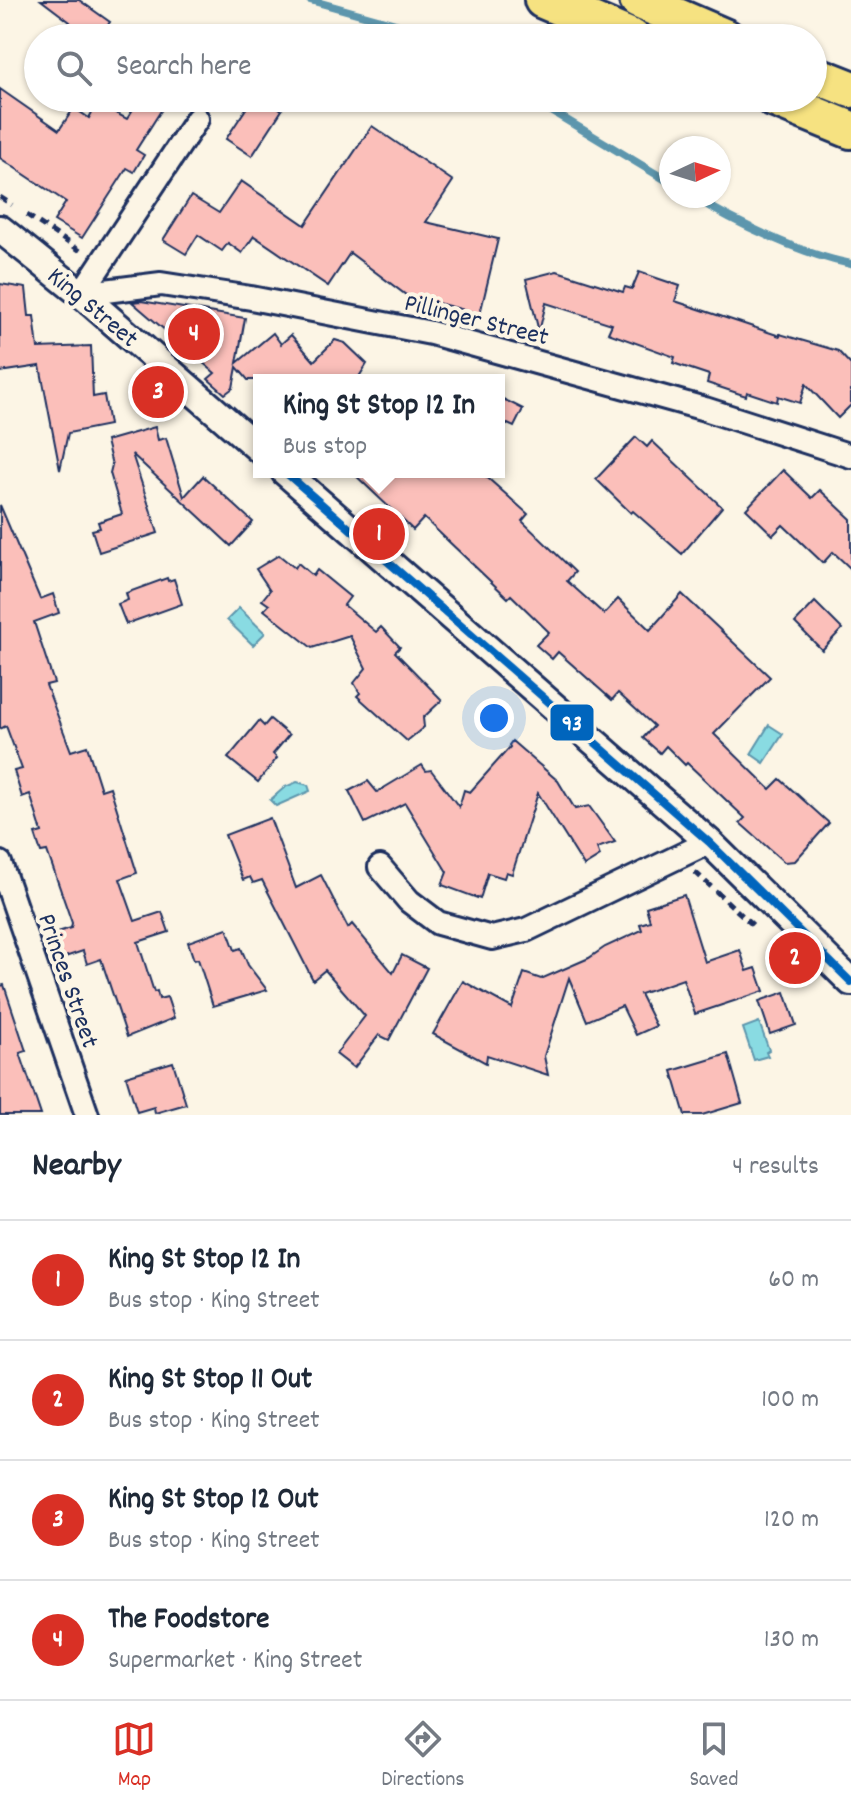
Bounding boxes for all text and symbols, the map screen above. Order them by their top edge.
search box [24,24,827,112]
icon: search [52,46,96,90]
text: Search here [116,47,252,90]
north arrow [659,136,731,208]
street label: King Street [38,259,146,358]
street label: Pillinger Street [400,286,552,357]
pin: 4 [168,304,220,364]
pin: 3 [132,362,184,422]
popup [253,374,505,478]
text: King St Stop 12 In [283,386,475,429]
text: Bus stop [283,429,367,466]
pin: 1 [353,504,405,564]
your location [474,698,514,738]
line badge: 93 [549,703,595,742]
text: 93 [562,710,582,741]
street label: Princes Street [26,909,107,1054]
pin: 2 [769,928,821,988]
text: Nearby [32,1143,121,1192]
text: 4 results [732,1149,819,1186]
text: King St Stop 12 In [108,1240,300,1283]
text: 1 [55,1262,61,1299]
text: 60 m [768,1262,819,1299]
text: Bus stop · King Street [108,1283,320,1320]
text: King St Stop 11 Out [108,1360,312,1403]
text: 2 [52,1382,64,1419]
text: 100 m [761,1382,819,1419]
text: Bus stop · King Street [108,1403,320,1440]
text: King St Stop 12 Out [108,1480,319,1523]
text: 3 [52,1502,64,1539]
text: 120 m [764,1502,819,1539]
text: Bus stop · King Street [108,1523,320,1560]
text: The Foodstore [108,1600,269,1643]
text: 4 [53,1622,63,1659]
text: 130 m [764,1622,819,1659]
text: Supermarket · King Street [108,1643,362,1680]
tab: Map [112,1717,156,1796]
tab: Directions [381,1717,465,1796]
tab: Saved [689,1717,739,1796]

